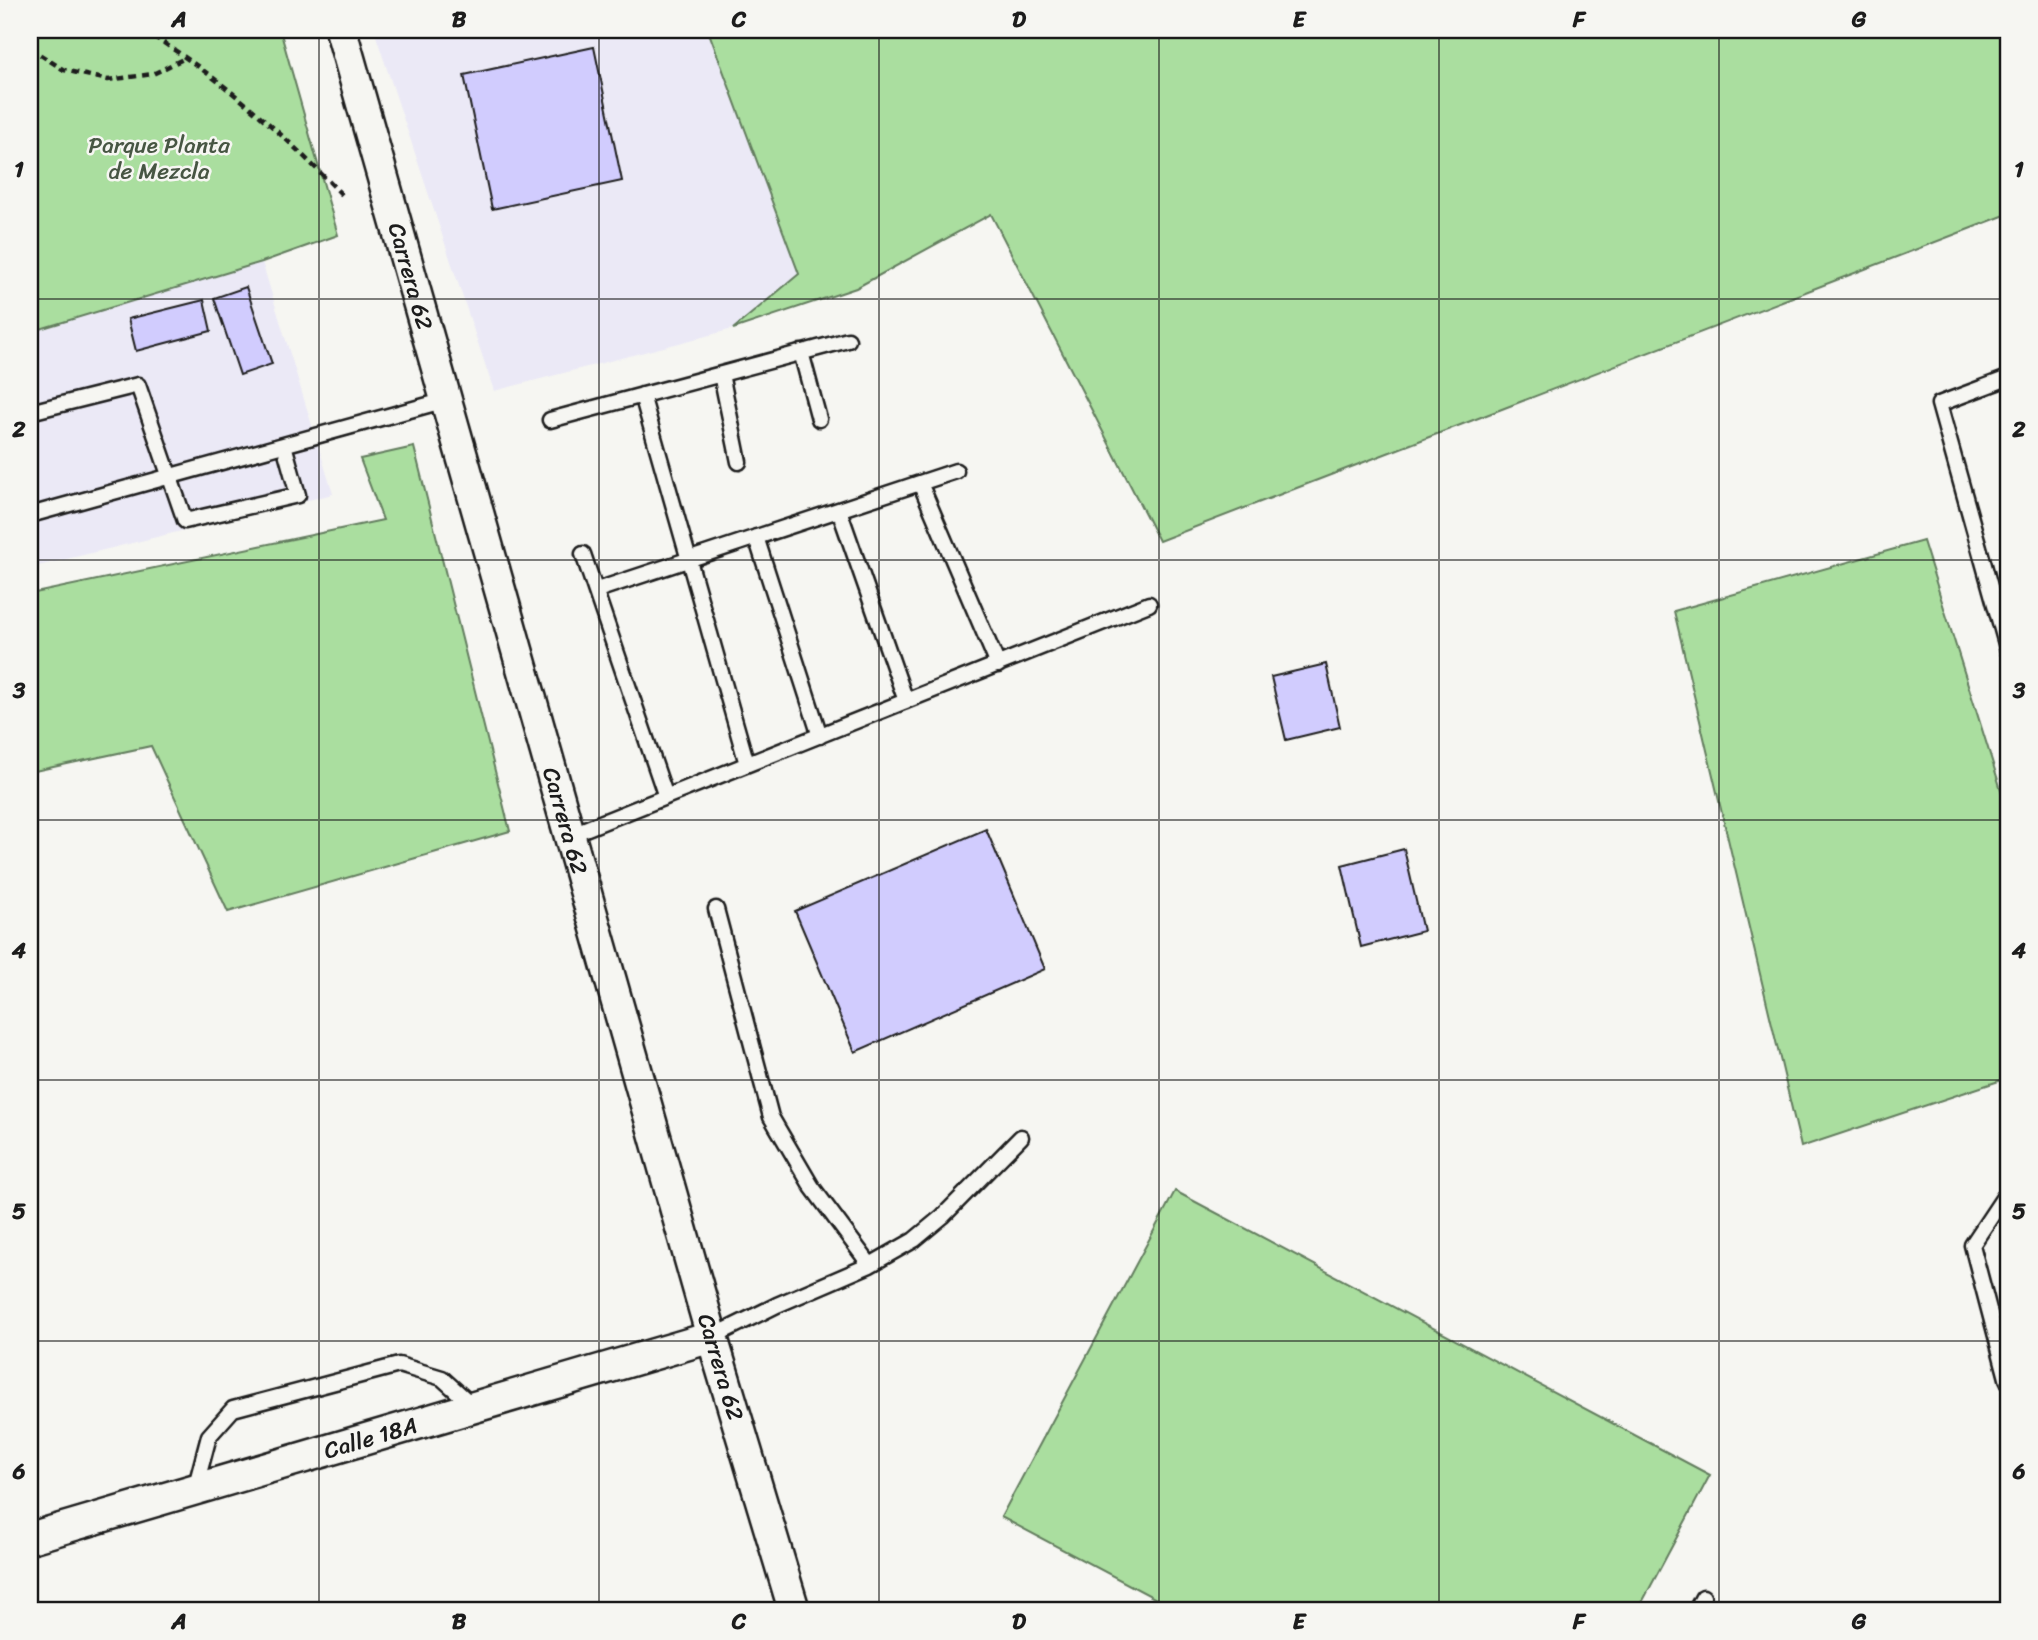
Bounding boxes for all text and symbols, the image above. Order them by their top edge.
text: A [170,0,187,40]
text: B [452,0,467,40]
text: C [731,0,747,40]
text: D [1012,0,1027,40]
text: E [1293,0,1308,40]
text: F [1572,0,1587,40]
text: G [1851,0,1867,40]
park label: Parque Planta de Mezcla [88,125,230,192]
text: 1 [14,149,24,190]
text: 1 [2014,149,2024,190]
street label: Carrera 62 [376,218,446,335]
text: 2 [11,409,26,450]
text: 2 [2011,409,2026,450]
text: 3 [12,670,26,711]
text: 3 [2012,670,2026,711]
street label: Carrera 62 [531,762,600,879]
text: 4 [11,930,27,971]
text: 4 [2011,930,2027,971]
text: 5 [12,1191,26,1232]
text: 5 [2012,1191,2026,1232]
street label: Carrera 62 [686,1309,756,1426]
street label: Calle 18A [319,1404,422,1471]
text: 6 [11,1451,26,1492]
text: 6 [2011,1451,2026,1492]
text: A [170,1601,187,1640]
text: B [452,1601,467,1640]
text: C [731,1601,747,1640]
text: D [1012,1601,1027,1640]
text: E [1293,1601,1308,1640]
text: F [1572,1601,1587,1640]
text: G [1851,1601,1867,1640]

